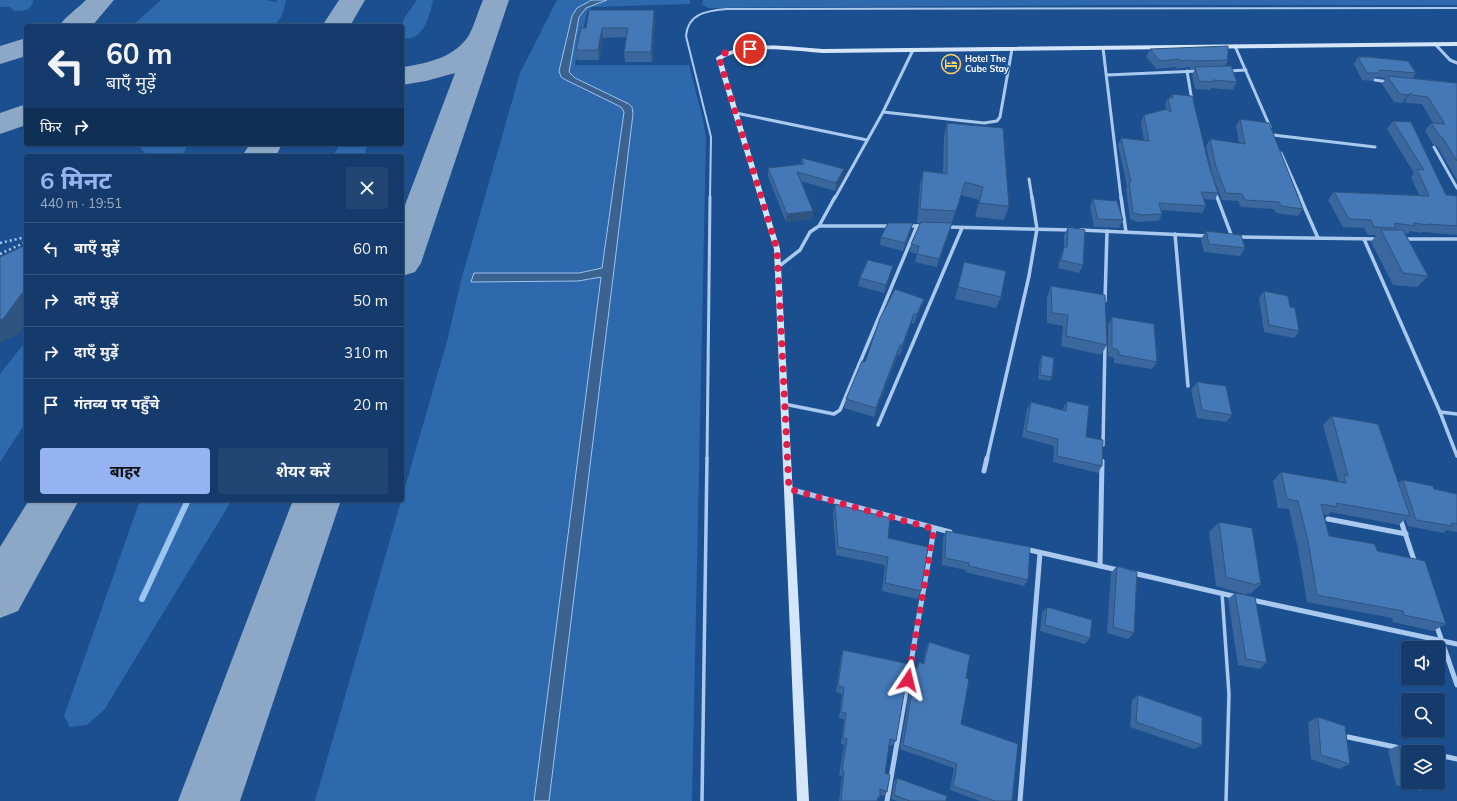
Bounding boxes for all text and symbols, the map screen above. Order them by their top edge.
pin [733,32,767,66]
text: 60 m [106,36,172,71]
icon: arrive [739,38,761,60]
icon: left [40,40,92,92]
hotel icon: Hotel The Cube Stay [940,53,962,75]
place label: Hotel The Cube Stay [965,53,1009,75]
text: बाएँ मुड़ें [106,71,156,94]
icon: right [70,116,92,138]
text: फिर [40,117,62,136]
text: 6 मिनट [40,165,111,195]
button: close [346,167,388,209]
text: 440 m · 19:51 [40,195,122,211]
icon: left [40,238,62,260]
text: बाएँ मुड़ें [74,238,119,257]
text: 60 m [353,239,388,258]
icon: right [40,290,62,312]
text: दाएँ मुड़ें [74,290,118,309]
text: 50 m [353,291,388,310]
icon: right [40,342,62,364]
text: दाएँ मुड़ें [74,342,118,361]
text: 310 m [344,343,388,362]
icon: arrive [40,394,62,416]
text: गंतव्य पर पहुँचे [74,394,159,413]
text: 20 m [353,395,388,414]
button: बाहर [40,448,210,494]
button: शेयर करें [218,448,388,494]
map controls [1401,641,1445,789]
button: sound [1401,641,1445,685]
position arrow [887,659,929,701]
button: search [1401,693,1445,737]
button: layers [1401,745,1445,789]

